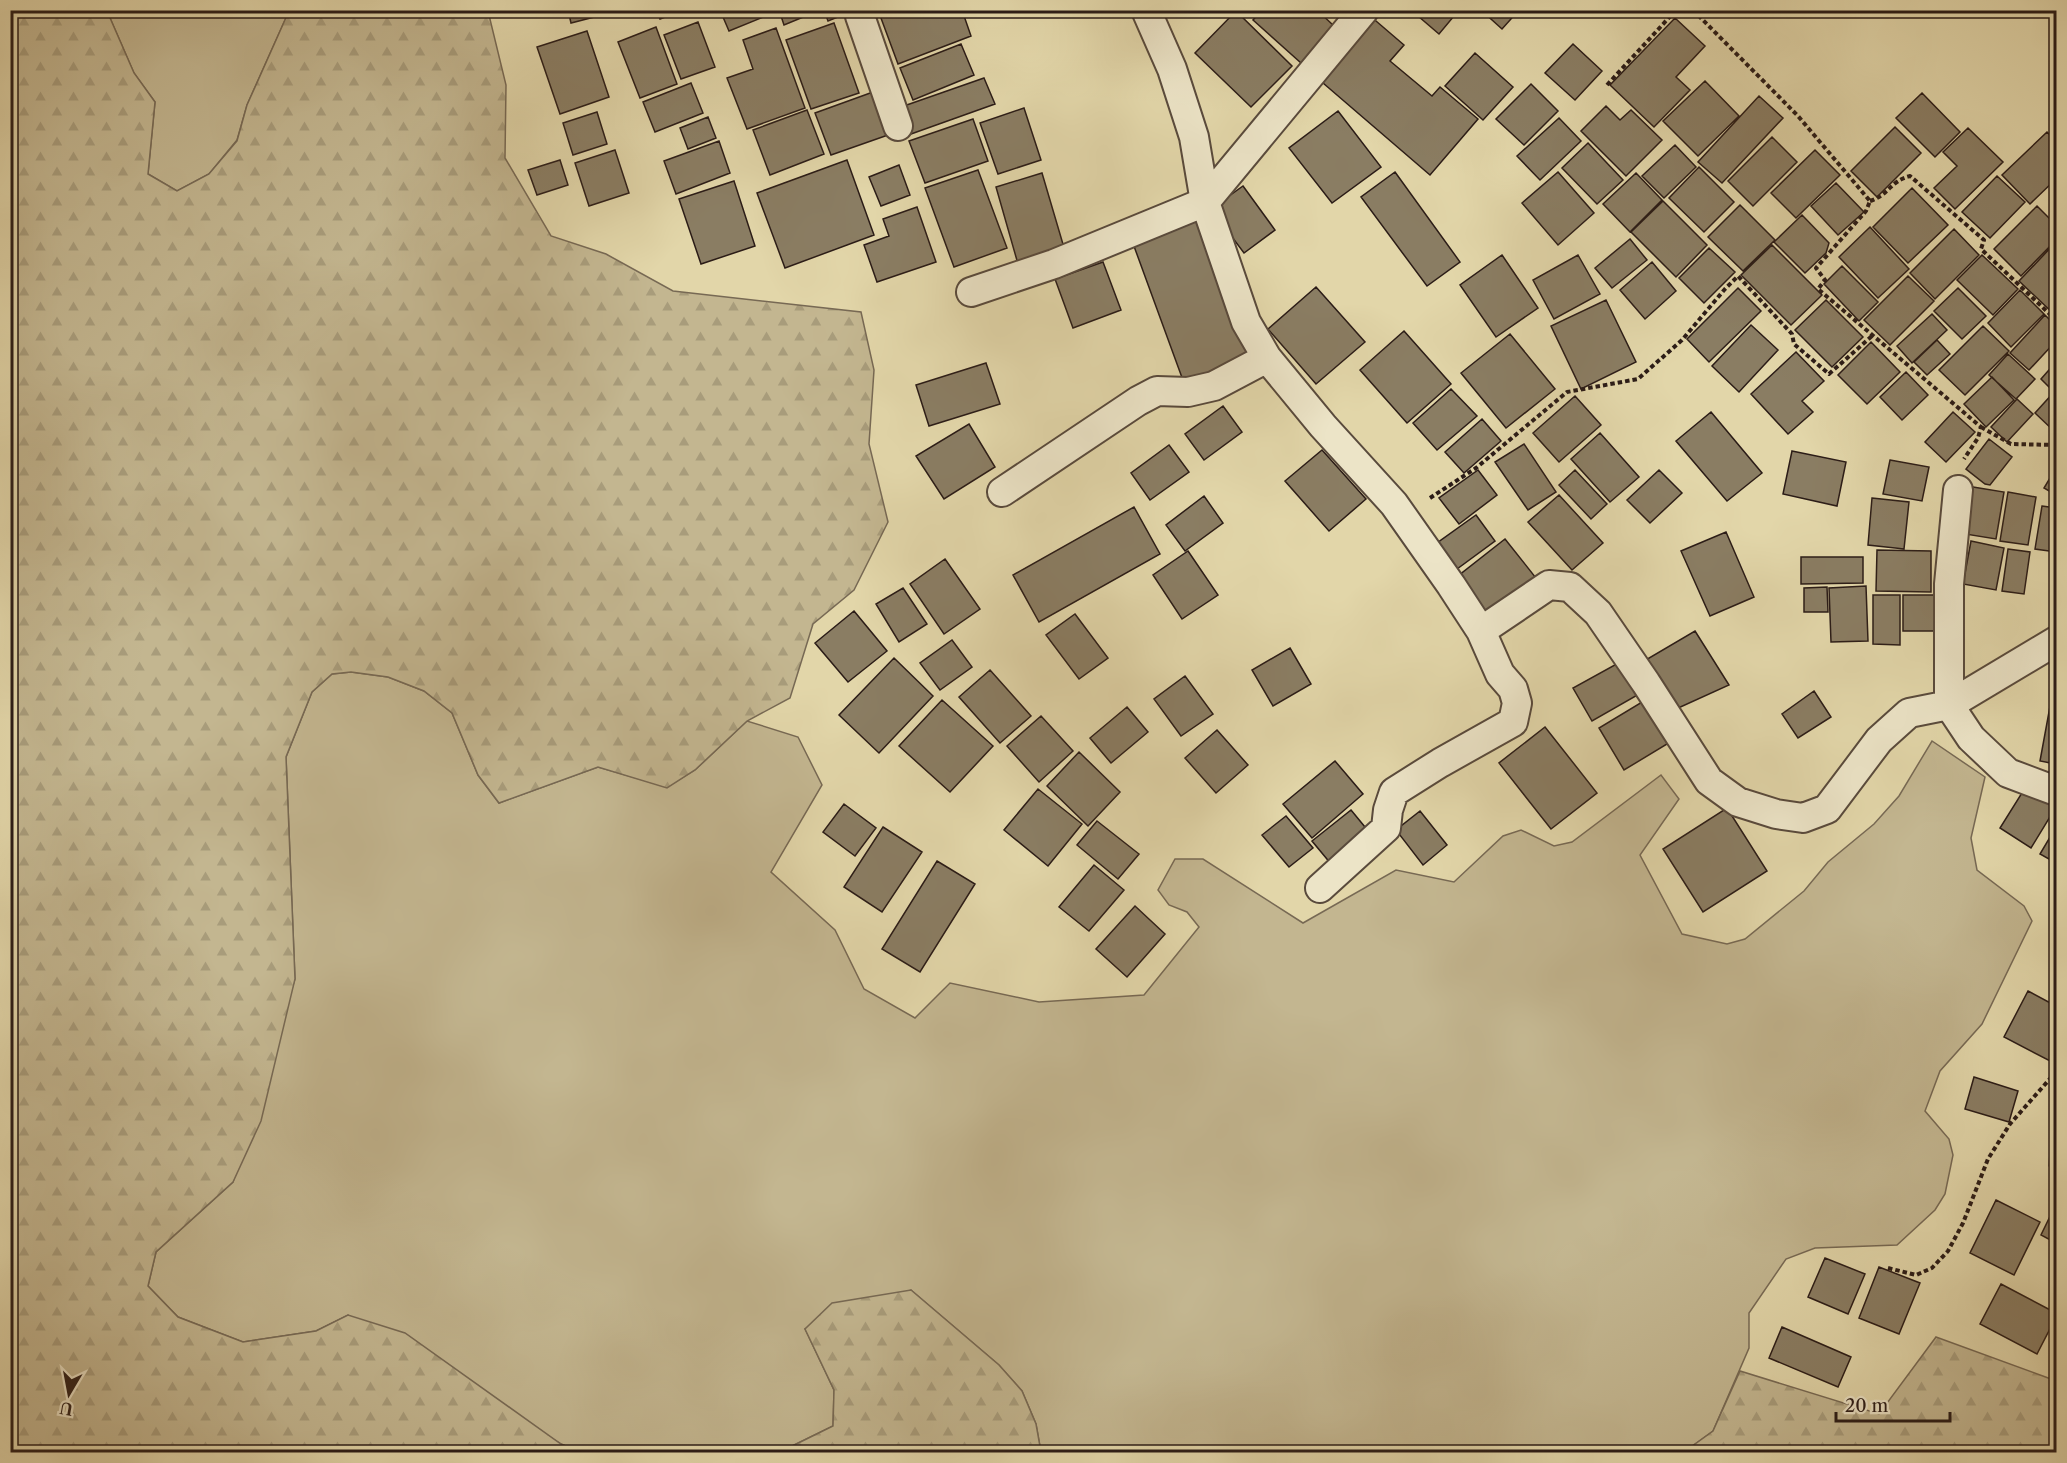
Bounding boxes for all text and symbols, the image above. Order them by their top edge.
north arrow [39,1364,99,1424]
scale bar [1836,1385,1950,1423]
text: 20 m [1845,1395,1889,1417]
text: U [58,1398,75,1420]

